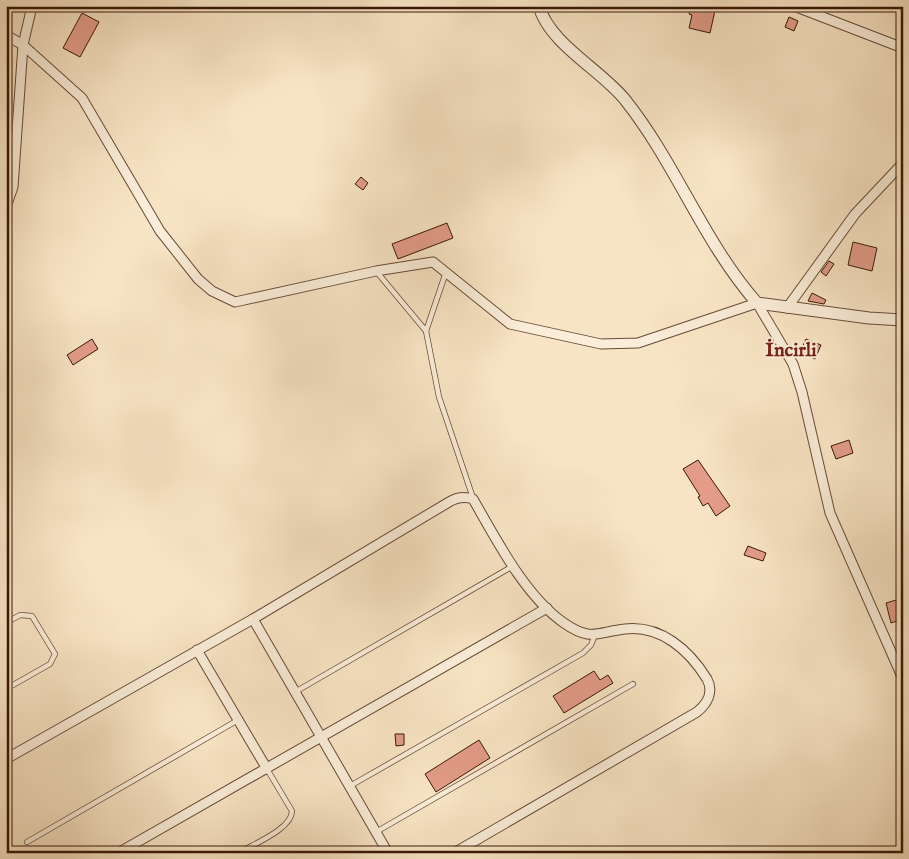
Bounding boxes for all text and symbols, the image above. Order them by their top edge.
district label: İncirli [765,338,817,363]

